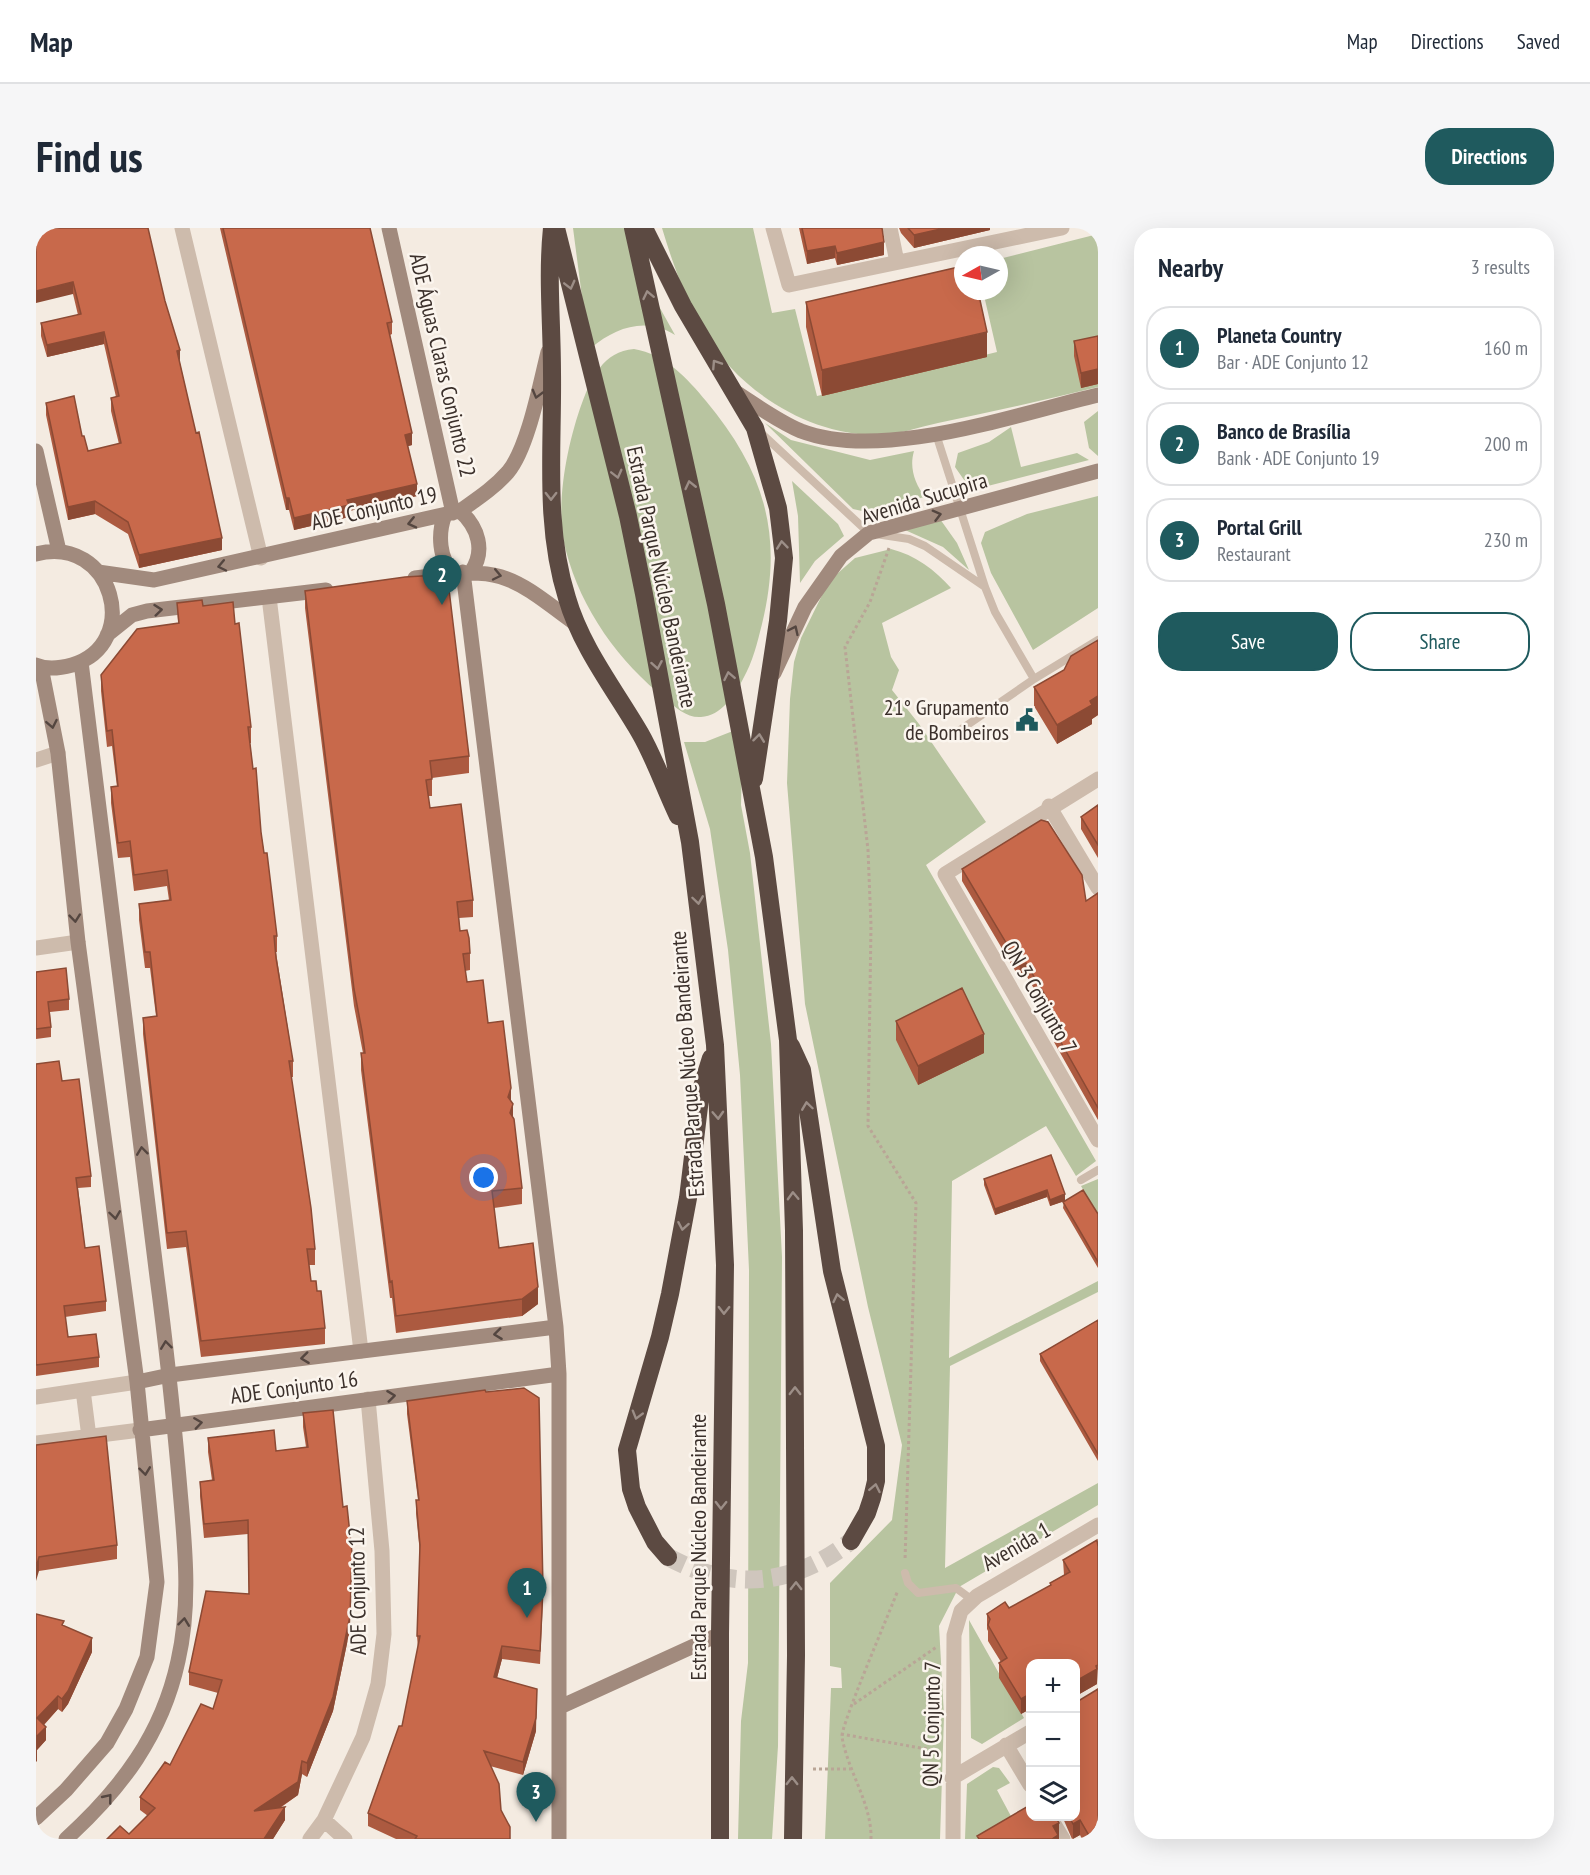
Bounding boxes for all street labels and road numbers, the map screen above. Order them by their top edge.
street label: ADE Águas Claras Conjunto 22 [404,250,482,480]
street label: Estrada Parque Núcleo Bandeirante [621,444,703,710]
street label: Avenida Sucupira [858,466,990,530]
street label: ADE Conjunto 19 [308,480,440,536]
street label: Estrada Parque Núcleo Bandeirante [664,930,710,1198]
street label: QN 3 Conjunto 7 [996,936,1084,1058]
street label: ADE Conjunto 16 [228,1364,360,1410]
street label: Estrada Parque Núcleo Bandeirante [684,1414,712,1680]
street label: Avenida 1 [977,1515,1055,1577]
street label: ADE Conjunto 12 [342,1527,372,1655]
street label: QN 5 Conjunto 7 [916,1661,946,1787]

